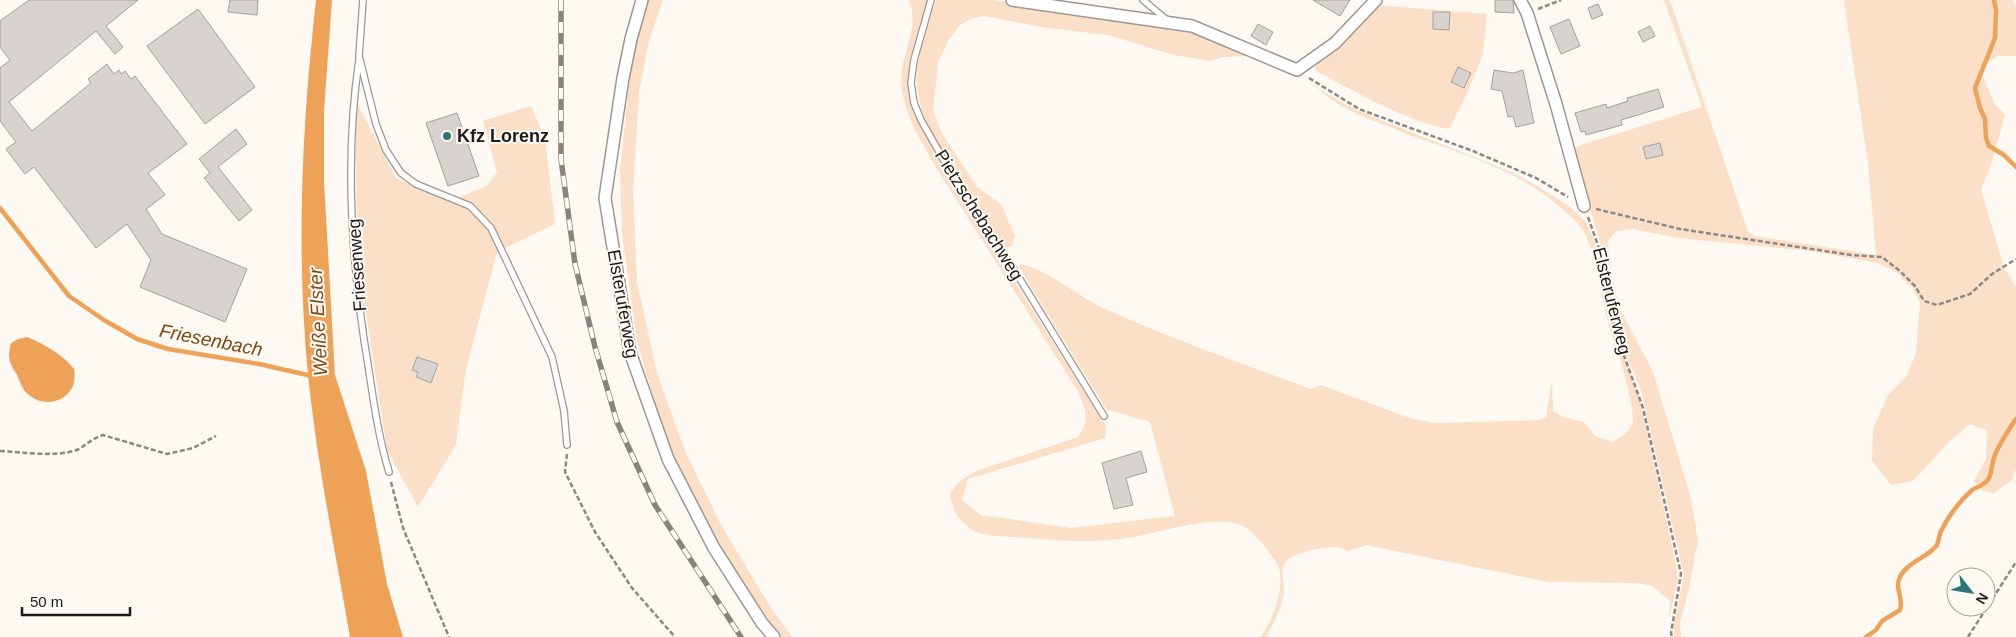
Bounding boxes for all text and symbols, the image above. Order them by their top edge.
place label: Kfz Lorenz [457,126,549,146]
marker: Kfz Lorenz [441,130,453,142]
street label: Pietzschebachweg [931,146,1027,284]
street label: Friesenweg [344,218,370,312]
street label: Elsteruferweg [1589,245,1635,357]
street label: Elsteruferweg [604,248,642,360]
water label: Weiße Elster [305,267,331,377]
water label: Friesenbach [158,320,264,360]
north arrow [1946,567,1996,617]
scale bar [22,584,130,616]
text: N [1973,590,1992,607]
text: 50 m [30,593,63,610]

